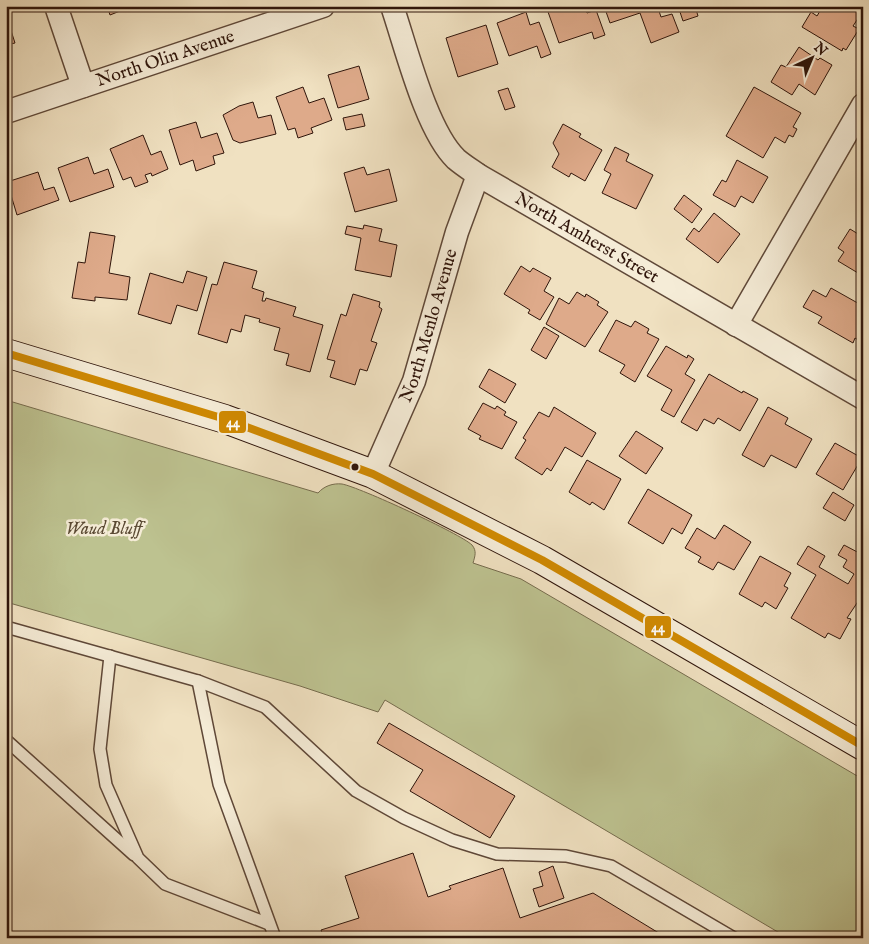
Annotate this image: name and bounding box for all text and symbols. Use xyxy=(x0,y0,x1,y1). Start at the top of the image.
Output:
street label: North Olin Avenue xyxy=(93,25,237,93)
north arrow xyxy=(786,32,836,82)
text: N xyxy=(809,38,831,60)
street label: North Amherst Street xyxy=(511,187,663,289)
street label: North Menlo Avenue xyxy=(395,246,463,406)
line badge: 44 xyxy=(218,410,247,434)
text: 44 xyxy=(226,414,241,432)
unlabelled marker xyxy=(350,462,360,472)
park label: Waud Bluff xyxy=(66,518,146,541)
line badge: 44 xyxy=(644,615,672,639)
text: 44 xyxy=(651,619,666,637)

